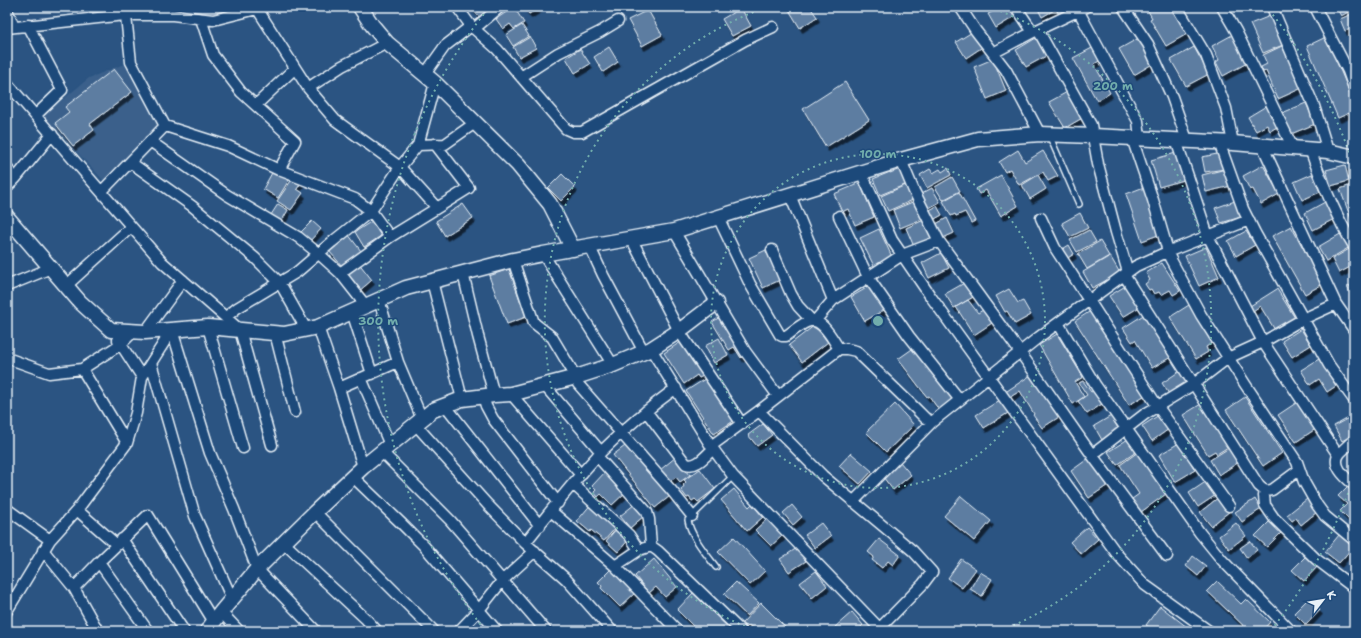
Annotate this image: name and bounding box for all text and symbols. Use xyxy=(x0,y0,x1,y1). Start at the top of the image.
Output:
text: 200 m xyxy=(1093,78,1133,94)
text: 100 m xyxy=(860,146,897,162)
text: 300 m xyxy=(358,313,398,329)
centre of rings xyxy=(871,314,885,328)
north arrow xyxy=(1303,580,1343,620)
text: K xyxy=(1323,588,1340,603)

